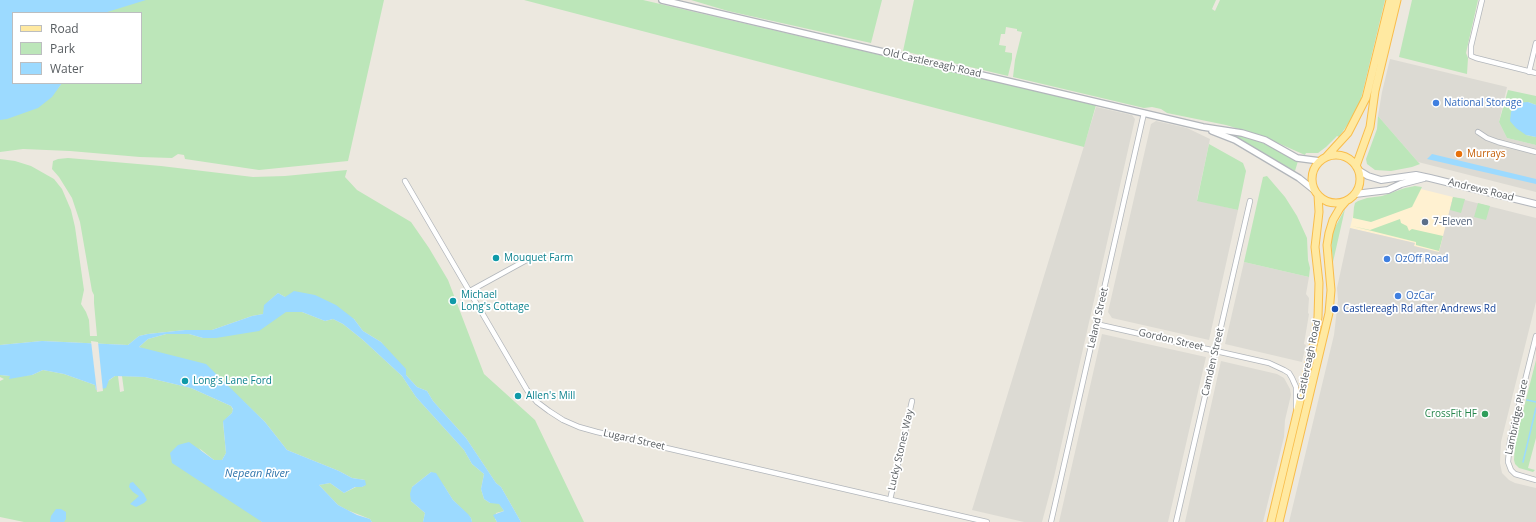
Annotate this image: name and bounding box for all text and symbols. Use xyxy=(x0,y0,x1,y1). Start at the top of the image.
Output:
legend xyxy=(12,12,142,84)
text: Road xyxy=(50,20,79,37)
text: Park xyxy=(50,40,75,57)
street label: Old Castlereagh Road xyxy=(882,46,982,80)
text: Water xyxy=(50,60,84,77)
place label: National Storage xyxy=(1444,97,1522,109)
marker: National Storage xyxy=(1431,98,1441,108)
place label: Murrays xyxy=(1467,148,1506,160)
marker: Murrays xyxy=(1454,149,1464,159)
street label: Andrews Road xyxy=(1447,176,1515,204)
place label: 7-Eleven xyxy=(1433,216,1472,228)
marker: 7-Eleven xyxy=(1420,217,1430,227)
place label: Mouquet Farm xyxy=(504,252,573,264)
marker: Mouquet Farm xyxy=(491,253,501,263)
place label: OzOff Road xyxy=(1395,253,1448,265)
marker: OzOff Road xyxy=(1382,254,1392,264)
street label: Leland Street xyxy=(1085,287,1111,349)
place label: Michael Long's Cottage xyxy=(461,289,529,312)
place label: OzCar xyxy=(1406,290,1434,302)
marker: OzCar xyxy=(1393,291,1403,301)
marker: Michael Long's Cottage xyxy=(448,296,458,306)
place label: Castlereagh Rd after Andrews Rd xyxy=(1343,303,1496,315)
marker: Castlereagh Rd after Andrews Rd xyxy=(1330,304,1340,314)
street label: Castlereagh Road xyxy=(1295,319,1323,401)
street label: Gordon Street xyxy=(1137,327,1205,353)
street label: Camden Street xyxy=(1199,327,1227,397)
place label: Long's Lane Ford xyxy=(193,375,272,387)
marker: Long's Lane Ford xyxy=(180,376,190,386)
street label: Lambridge Place xyxy=(1503,378,1531,456)
place label: Allen's Mill xyxy=(526,390,575,402)
marker: Allen's Mill xyxy=(513,391,523,401)
street label: Lucky Stones Way xyxy=(886,408,916,492)
place label: CrossFit HF xyxy=(1425,408,1477,420)
marker: CrossFit HF xyxy=(1480,409,1490,419)
street label: Lugard Street xyxy=(602,427,666,453)
water label: Nepean River xyxy=(225,467,289,481)

